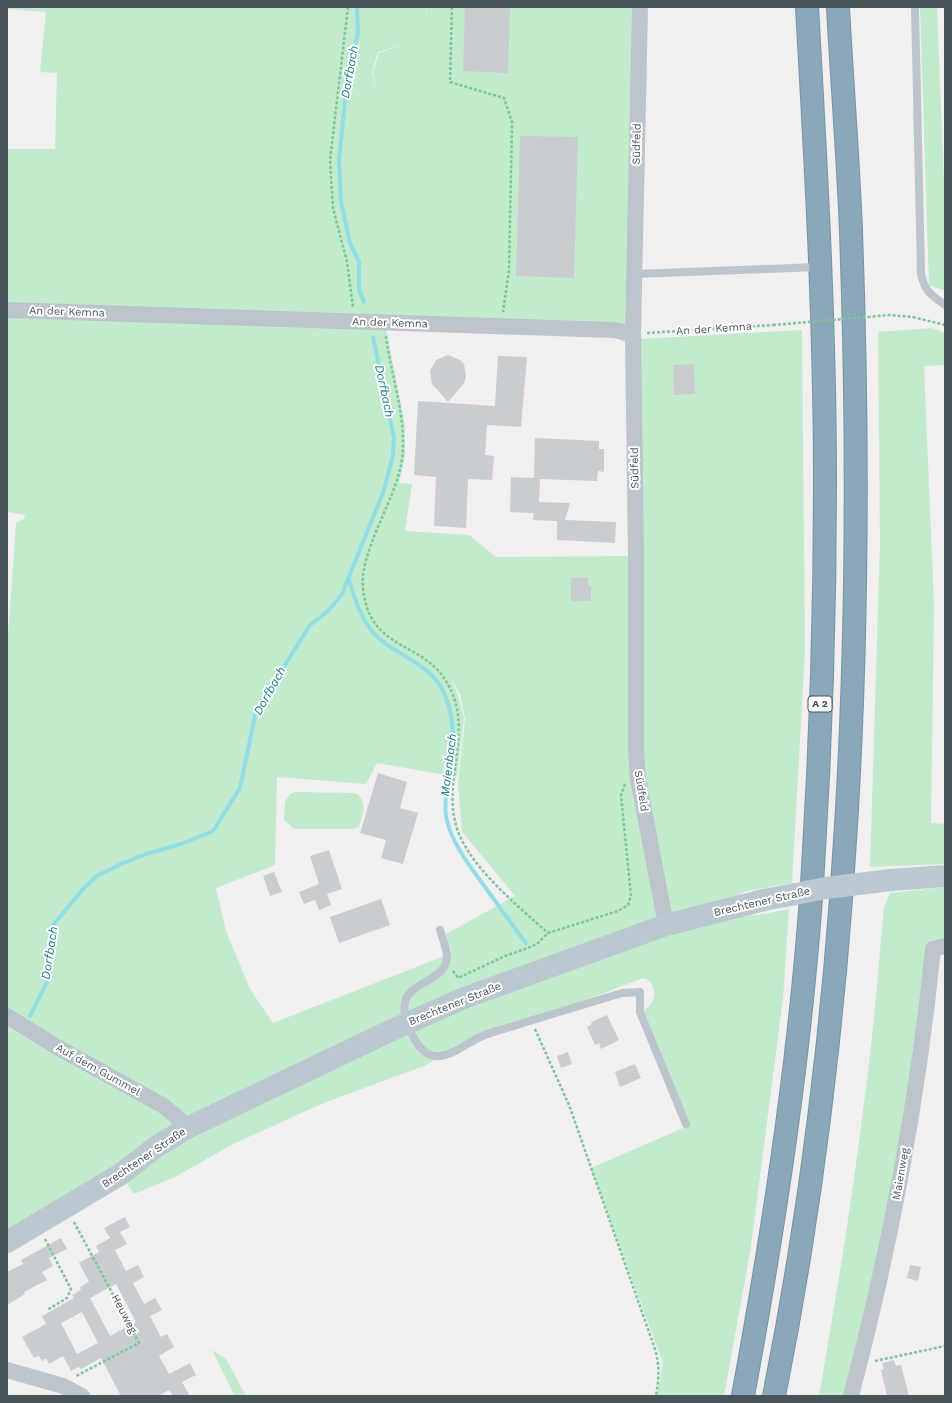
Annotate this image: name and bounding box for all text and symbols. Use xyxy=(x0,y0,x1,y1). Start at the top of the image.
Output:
water label: Dorfbach xyxy=(338,44,362,100)
street label: Südfeld xyxy=(630,123,644,165)
street label: An der Kemna xyxy=(29,304,105,320)
street label: An der Kemna xyxy=(352,315,428,331)
street label: An der Kemna xyxy=(676,320,752,338)
water label: Dorfbach xyxy=(371,363,397,419)
street label: Südfeld xyxy=(628,447,642,489)
water label: Dorfbach xyxy=(251,664,289,718)
road number: A 2 xyxy=(808,696,832,712)
water label: Maienbach xyxy=(438,733,460,797)
street label: Südfeld xyxy=(631,769,651,813)
street label: Brechtener Straße xyxy=(713,884,811,920)
water label: Dorfbach xyxy=(39,926,61,980)
street label: Brechtener Straße xyxy=(407,979,503,1029)
street label: Auf dem Gummel xyxy=(53,1041,143,1099)
street label: Brechtener Straße xyxy=(100,1125,188,1191)
street label: Maienweg xyxy=(890,1147,912,1201)
street label: Heuweg xyxy=(108,1292,140,1336)

